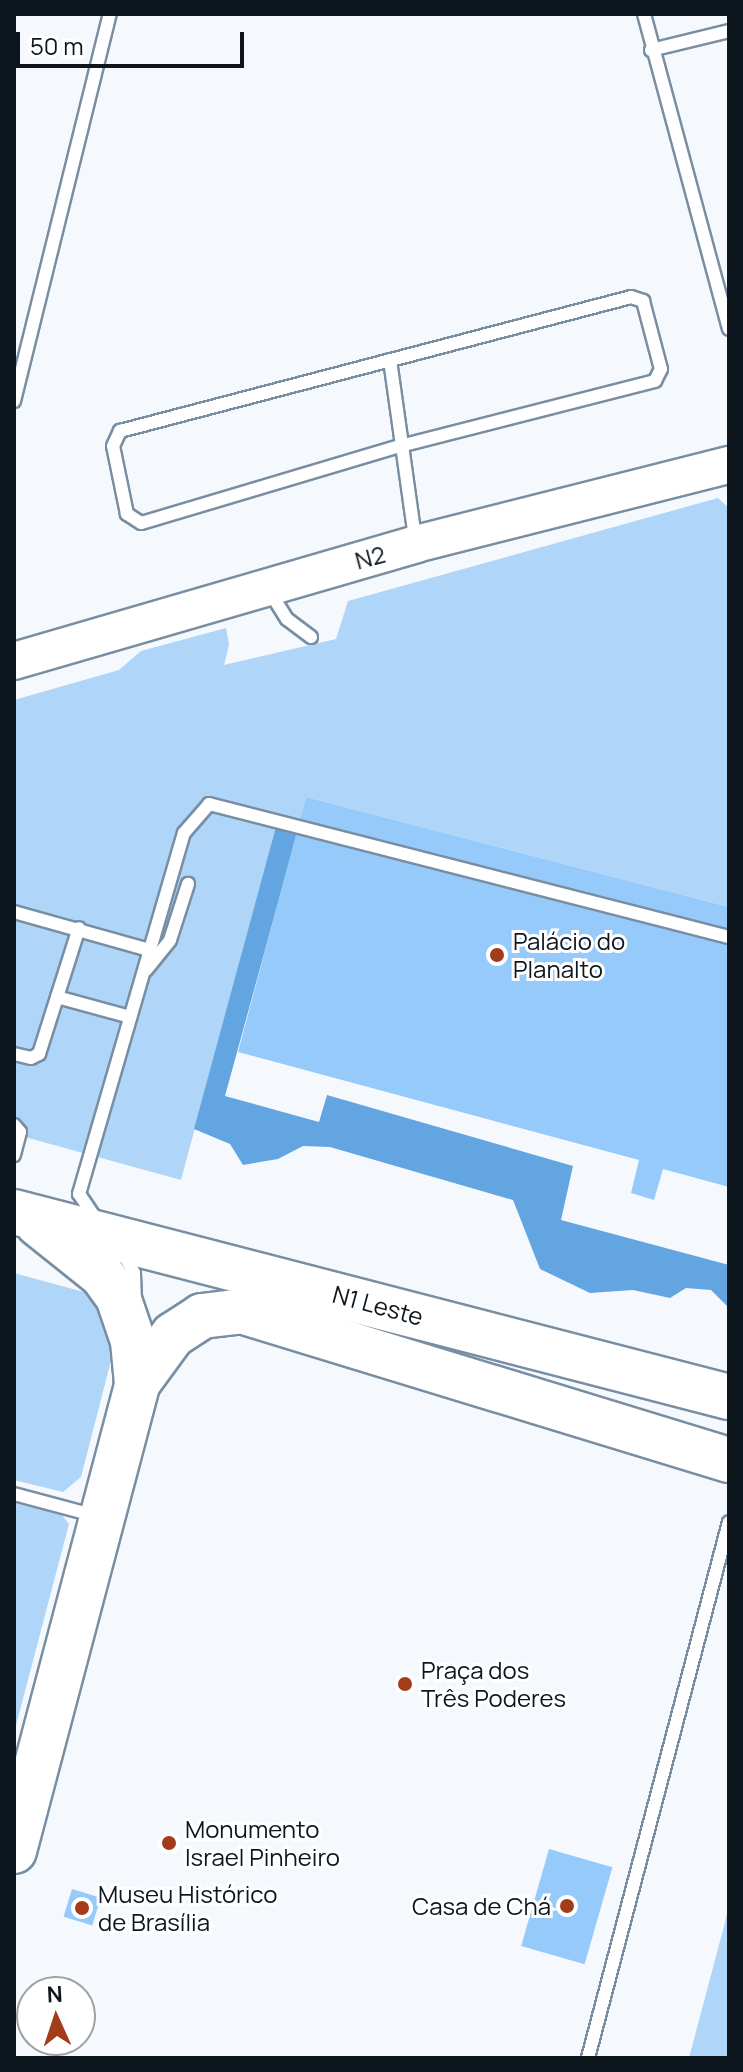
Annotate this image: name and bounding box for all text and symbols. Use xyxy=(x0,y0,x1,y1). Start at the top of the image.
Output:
scale bar xyxy=(20,16,248,66)
text: 50 m xyxy=(30,29,84,62)
street label: N2 xyxy=(352,539,388,575)
place label: Palácio do Planalto xyxy=(513,927,625,983)
marker: Palácio do Planalto xyxy=(488,946,506,964)
street label: N1 Leste xyxy=(330,1279,426,1331)
place label: Praça dos Três Poderes xyxy=(421,1656,566,1712)
marker: Praça dos Três Poderes xyxy=(396,1675,414,1693)
place label: Monumento Israel Pinheiro xyxy=(185,1815,340,1871)
marker: Monumento Israel Pinheiro xyxy=(160,1834,178,1852)
place label: Museu Histórico de Brasília xyxy=(98,1880,277,1936)
place label: Casa de Chá xyxy=(412,1892,551,1920)
marker: Casa de Chá xyxy=(558,1897,576,1915)
marker: Museu Histórico de Brasília xyxy=(73,1899,91,1917)
north arrow xyxy=(16,1976,96,2056)
text: N xyxy=(46,1979,64,2009)

